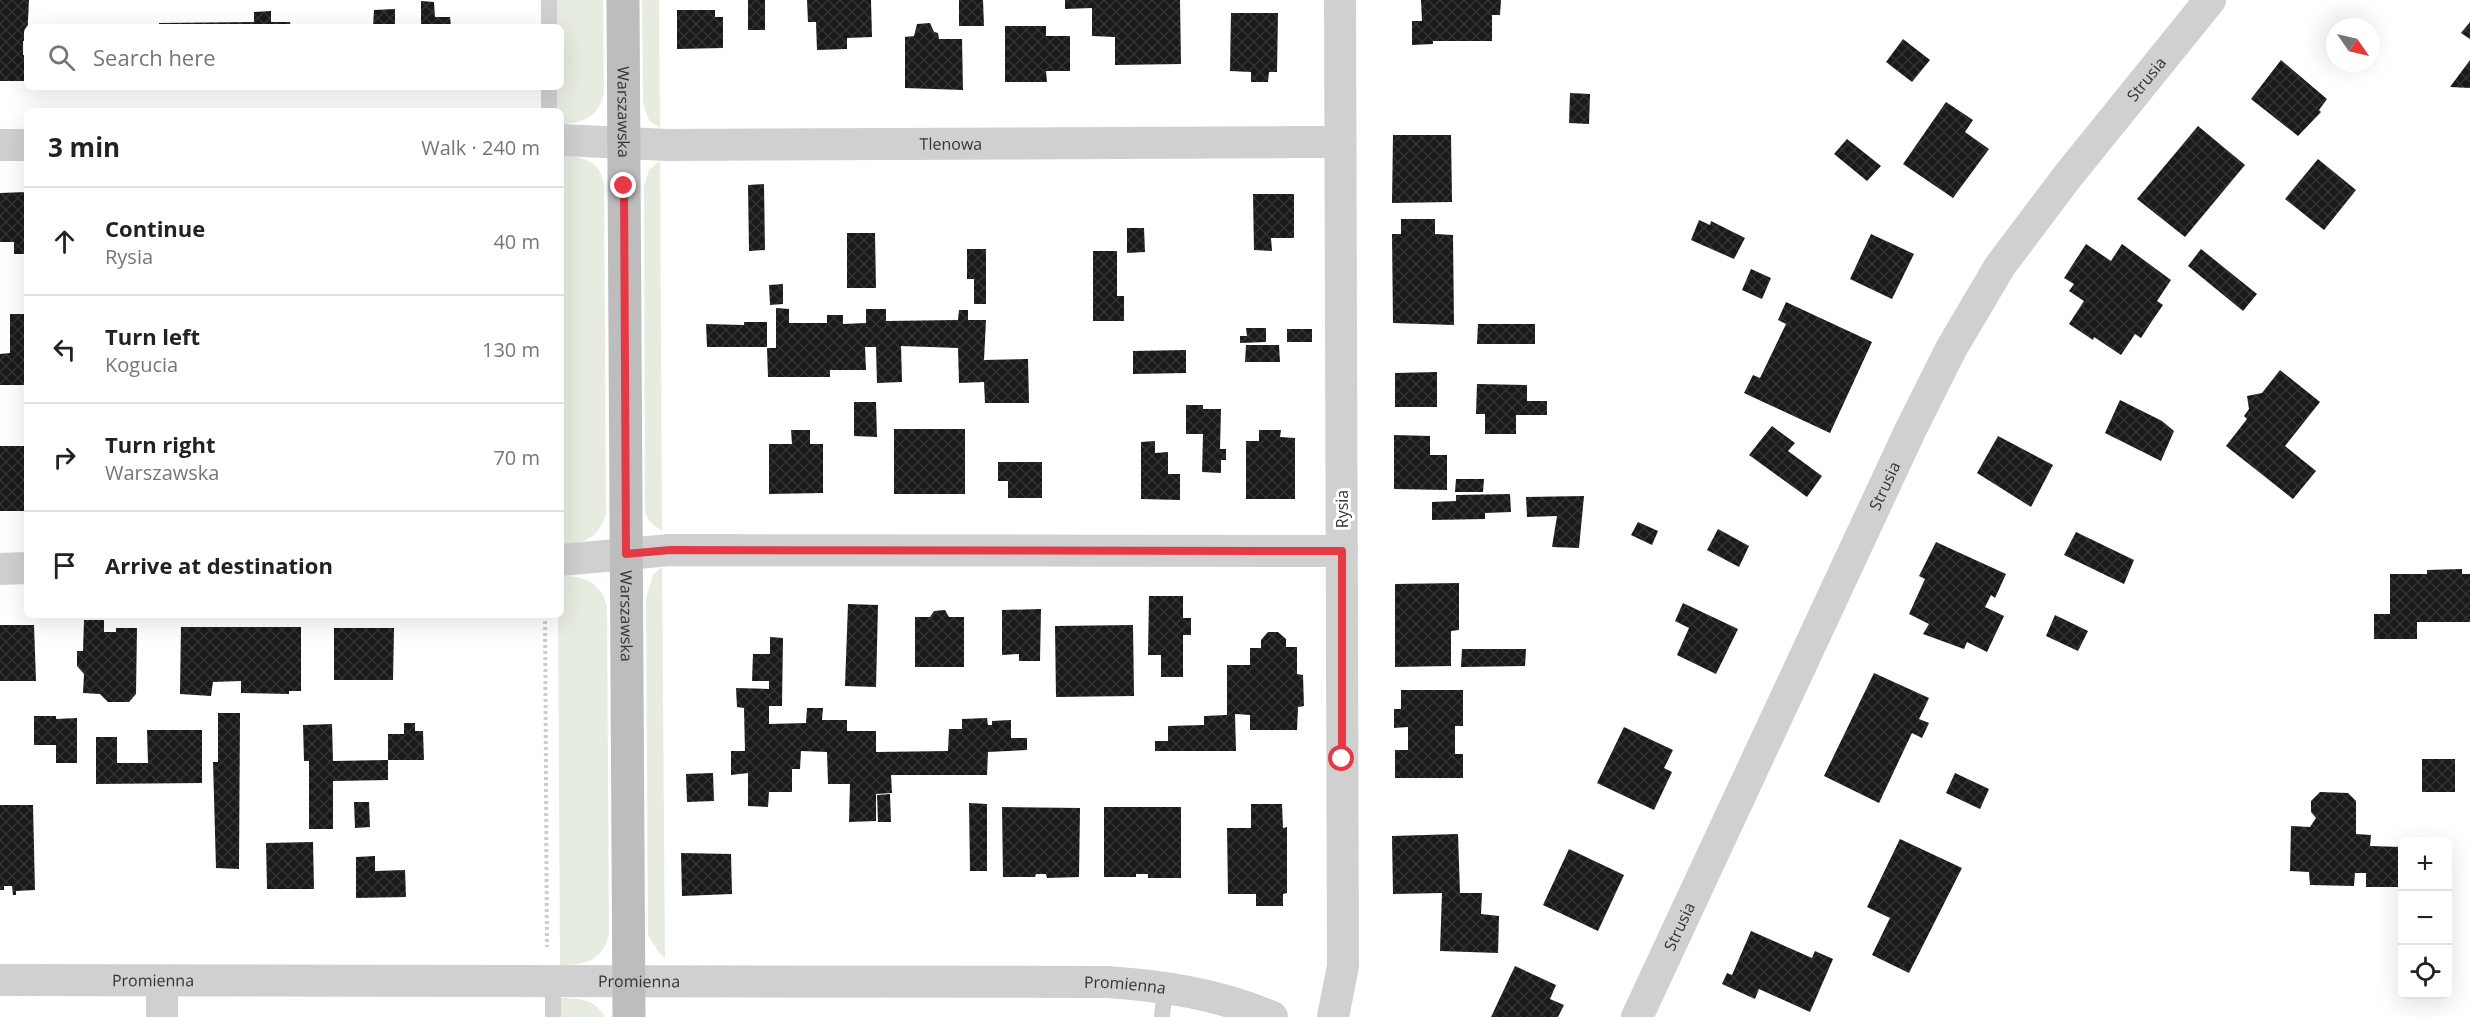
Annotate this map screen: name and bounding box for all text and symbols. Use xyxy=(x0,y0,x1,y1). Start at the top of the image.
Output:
north arrow xyxy=(2326,18,2380,72)
search box xyxy=(24,24,564,90)
icon: search xyxy=(45,41,78,74)
text: Search here xyxy=(93,42,216,72)
street label: Strusia xyxy=(2122,52,2171,106)
street label: Warszawska xyxy=(612,66,635,158)
text: 3 min xyxy=(48,129,120,165)
street label: Tlenowa xyxy=(920,133,982,155)
text: Walk · 240 m xyxy=(421,134,540,161)
route end xyxy=(610,172,636,198)
text: Continue xyxy=(105,213,205,243)
icon: ahead xyxy=(48,225,81,258)
text: 40 m xyxy=(493,228,540,255)
text: Rysia xyxy=(105,243,153,270)
text: Turn left xyxy=(105,321,200,351)
icon: left xyxy=(48,333,81,366)
text: 130 m xyxy=(482,336,540,363)
text: Kogucia xyxy=(105,351,178,378)
text: Turn right xyxy=(105,429,216,459)
icon: right xyxy=(48,441,81,474)
text: 70 m xyxy=(493,444,540,471)
street label: Strusia xyxy=(1864,458,1905,514)
text: Warszawska xyxy=(105,459,219,486)
street label: Rysia xyxy=(1331,490,1353,528)
icon: arrive xyxy=(48,549,81,582)
text: Arrive at destination xyxy=(105,550,333,580)
street label: Warszawska xyxy=(615,570,638,662)
route start xyxy=(1328,745,1354,771)
map controls xyxy=(2398,837,2452,999)
button: + xyxy=(2398,837,2452,891)
button: − xyxy=(2398,891,2452,945)
street label: Strusia xyxy=(1658,898,1700,954)
button: locate xyxy=(2398,945,2452,999)
street label: Promienna xyxy=(112,969,194,991)
street label: Promienna xyxy=(598,970,680,992)
street label: Promienna xyxy=(1084,971,1167,999)

